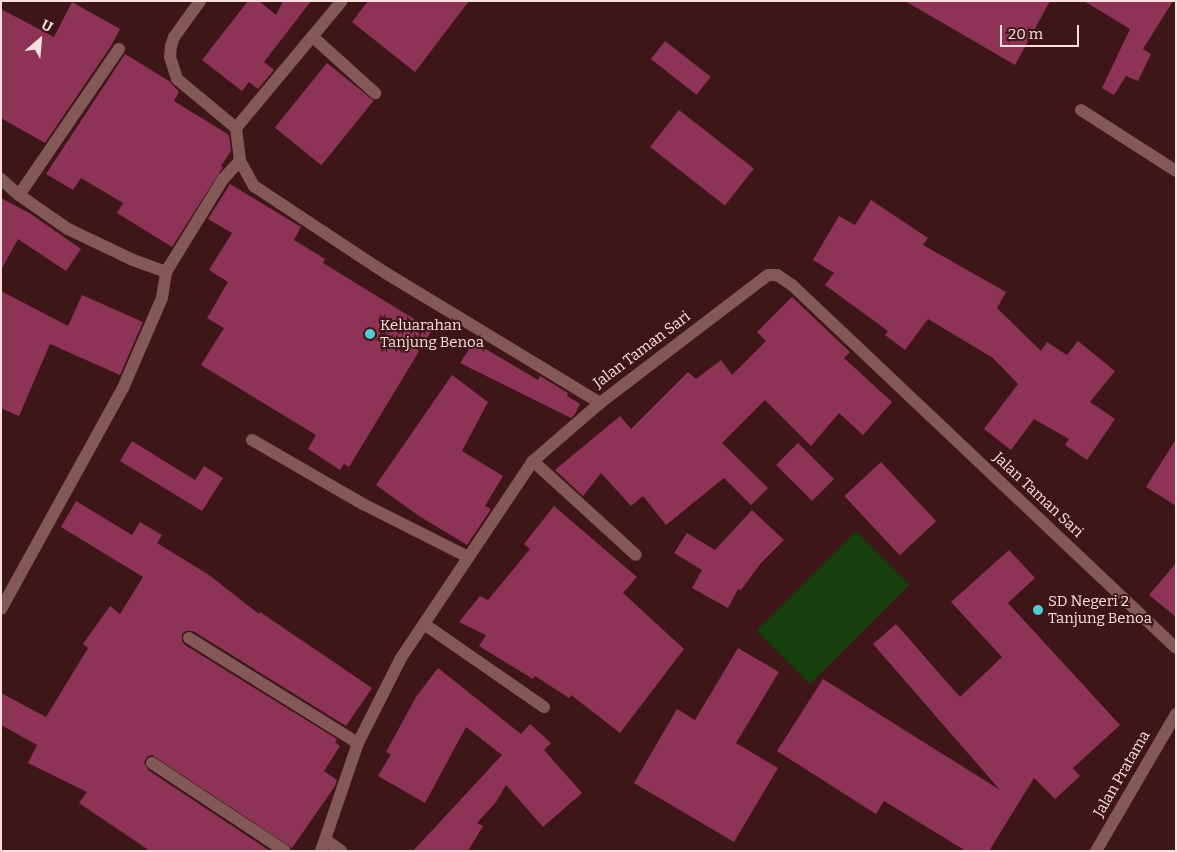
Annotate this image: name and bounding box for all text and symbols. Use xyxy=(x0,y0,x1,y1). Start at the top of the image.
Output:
north arrow xyxy=(15,15,65,65)
scale bar xyxy=(1002,15,1081,47)
text: U xyxy=(39,16,56,36)
text: 20 m xyxy=(1008,25,1043,43)
street label: Jalan Taman Sari xyxy=(590,308,694,392)
place label: Keluarahan Tanjung Benoa xyxy=(380,316,484,351)
marker: Keluarahan Tanjung Benoa xyxy=(364,328,376,340)
street label: Jalan Taman Sari xyxy=(989,449,1087,541)
place label: SD Negeri 2 Tanjung Benoa xyxy=(1048,592,1152,627)
marker: SD Negeri 2 Tanjung Benoa xyxy=(1032,604,1044,616)
street label: Jalan Pratama xyxy=(1090,728,1154,820)

